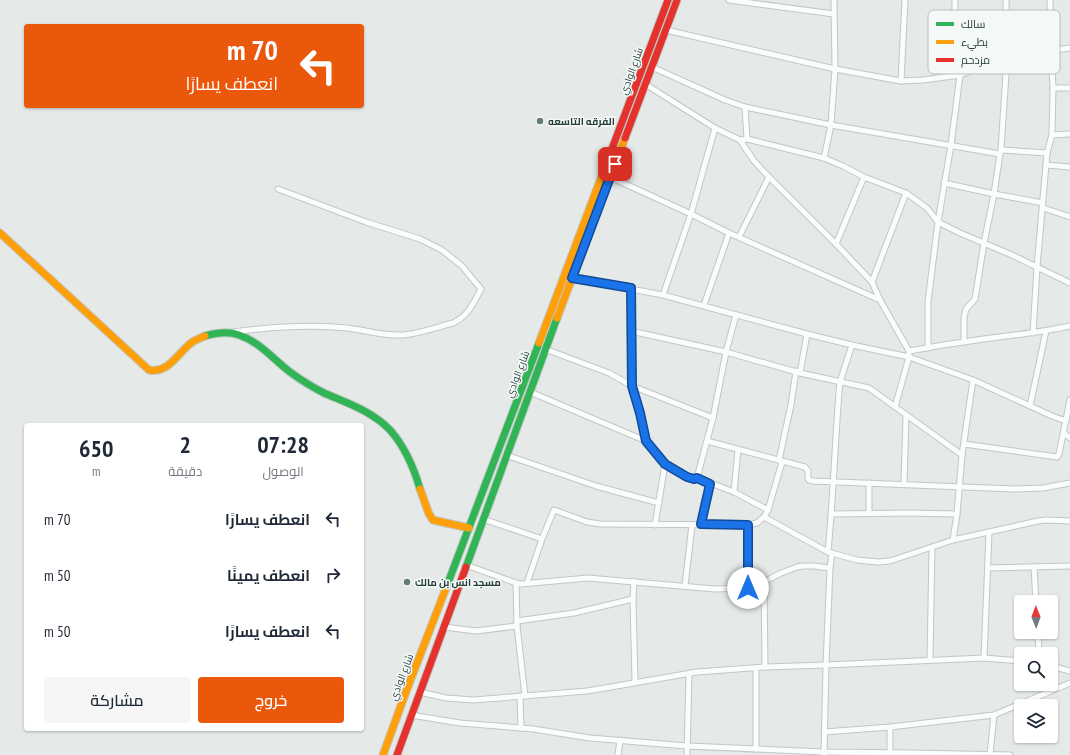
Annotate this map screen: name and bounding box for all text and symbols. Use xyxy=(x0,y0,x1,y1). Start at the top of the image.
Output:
legend xyxy=(928,10,1060,74)
text: سالك xyxy=(961,17,985,31)
text: 70 m xyxy=(227,31,278,68)
text: بطيء xyxy=(961,35,988,51)
icon: left xyxy=(292,40,344,92)
street label: شارع الوادي xyxy=(617,46,647,97)
text: مزدحم xyxy=(961,53,990,68)
text: انعطف يسارًا xyxy=(185,72,278,95)
place label: الفرقه التاسعه xyxy=(548,115,615,128)
marker: الفرقه التاسعه xyxy=(535,116,545,126)
pin xyxy=(598,147,632,181)
icon: arrive xyxy=(604,153,626,175)
street label: شارع الوادي xyxy=(503,349,533,400)
text: 2 xyxy=(180,429,191,460)
text: 07:28 xyxy=(257,429,309,460)
text: 650 xyxy=(79,433,113,464)
text: m xyxy=(92,463,100,480)
text: دقيقة xyxy=(168,463,202,480)
text: الوصول xyxy=(262,463,304,480)
icon: left xyxy=(322,508,344,530)
text: 70 m xyxy=(44,510,70,529)
text: انعطف يسارًا xyxy=(225,510,310,529)
icon: right xyxy=(322,564,344,586)
text: 50 m xyxy=(44,566,70,585)
text: انعطف يمينًا xyxy=(227,566,310,585)
position arrow xyxy=(727,567,769,609)
place label: مسجد انس بن مالك xyxy=(415,576,501,589)
marker: مسجد انس بن مالك xyxy=(402,577,412,587)
north arrow xyxy=(1014,595,1058,639)
map controls xyxy=(1014,595,1058,743)
icon: left xyxy=(322,620,344,642)
text: 50 m xyxy=(44,622,70,641)
text: انعطف يسارًا xyxy=(225,622,310,641)
button: search xyxy=(1014,647,1058,691)
street label: شارع الوادي xyxy=(387,652,417,703)
button: مشاركة xyxy=(44,677,190,723)
button: خروج xyxy=(198,677,344,723)
button: layers xyxy=(1014,699,1058,743)

